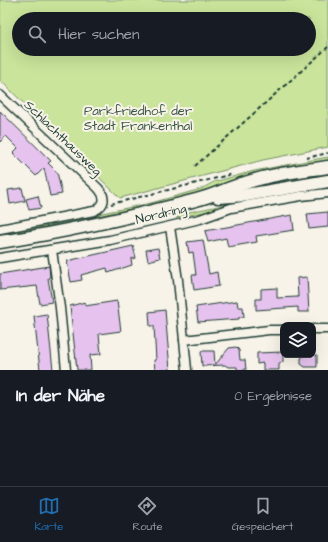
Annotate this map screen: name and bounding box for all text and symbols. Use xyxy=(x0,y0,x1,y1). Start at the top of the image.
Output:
search box xyxy=(12,12,316,56)
icon: search xyxy=(26,23,48,45)
text: Hier suchen xyxy=(58,24,139,45)
street label: Schlachthausweg xyxy=(19,96,106,181)
park label: Parkfriedhof der Stadt Frankenthal xyxy=(84,102,192,135)
street label: Nordring xyxy=(134,199,189,230)
map controls xyxy=(280,322,316,358)
button: layers xyxy=(280,322,316,358)
text: In der Nähe xyxy=(16,384,105,408)
text: 0 Ergebnisse xyxy=(234,387,312,405)
tab: Karte xyxy=(35,495,63,534)
tab: Route xyxy=(132,495,163,534)
tab: Gespeichert xyxy=(232,495,293,534)

